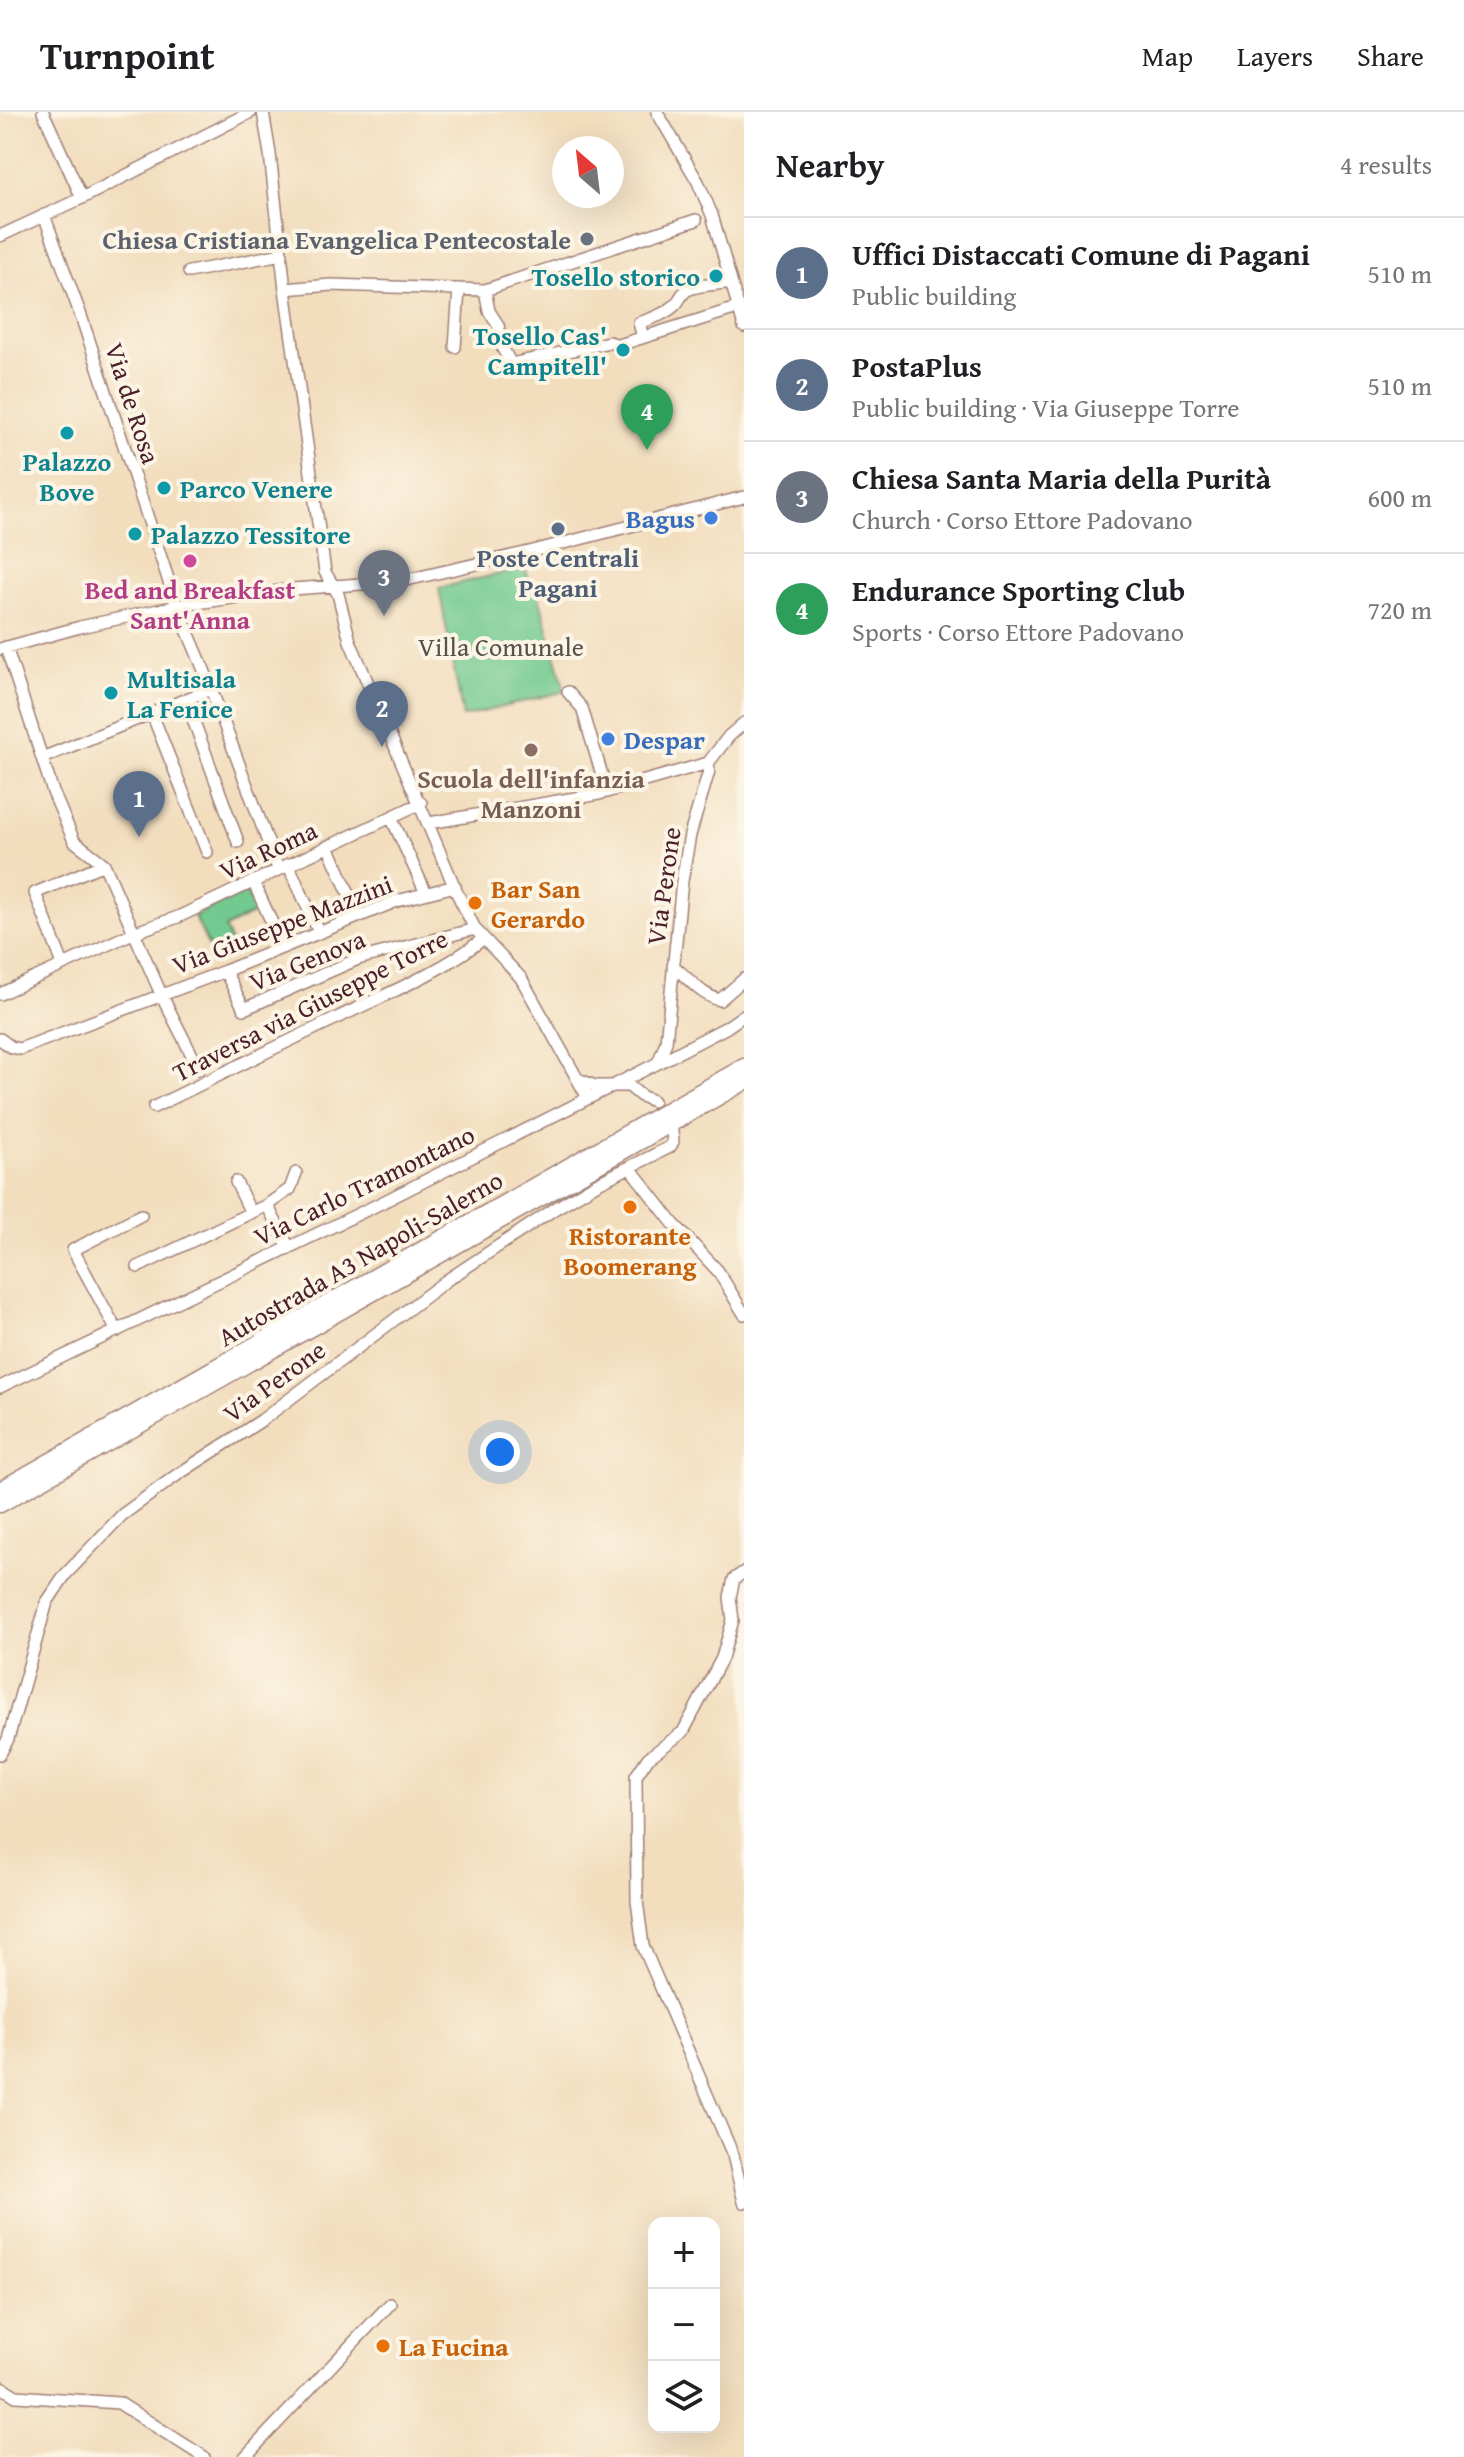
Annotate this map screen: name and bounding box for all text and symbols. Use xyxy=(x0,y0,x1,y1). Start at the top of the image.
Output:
text: Turnpoint xyxy=(40,27,215,83)
text: Map xyxy=(1142,35,1193,76)
text: Layers xyxy=(1237,35,1313,76)
text: Share xyxy=(1357,35,1424,76)
north arrow xyxy=(552,136,624,208)
text: Nearby xyxy=(776,140,885,189)
text: 4 results xyxy=(1340,145,1432,184)
place label: Chiesa Cristiana Evangelica Pentecostale xyxy=(102,220,571,259)
marker: Chiesa Cristiana Evangelica Pentecostale xyxy=(578,230,596,248)
text: Uffici Distaccati Comune di Pagani xyxy=(852,232,1310,276)
text: 1 xyxy=(795,254,809,293)
text: 510 m xyxy=(1367,254,1432,293)
place label: Tosello storico xyxy=(532,257,700,296)
marker: Tosello storico xyxy=(707,267,725,285)
text: Public building xyxy=(852,276,1016,315)
place label: Tosello Cas' Campitell' xyxy=(473,316,607,385)
street label: Via de Rosa xyxy=(95,338,171,469)
marker: Tosello Cas' Campitell' xyxy=(614,341,632,359)
text: PostaPlus xyxy=(852,344,982,388)
text: 2 xyxy=(795,366,809,405)
text: 510 m xyxy=(1367,366,1432,405)
pin: 4 xyxy=(621,384,673,450)
text: Public building · Via Giuseppe Torre xyxy=(852,388,1240,427)
marker: Palazzo Bove xyxy=(58,424,76,442)
place label: Palazzo Bove xyxy=(23,442,111,511)
text: Chiesa Santa Maria della Purità xyxy=(852,456,1271,500)
place label: Parco Venere xyxy=(180,469,333,508)
text: 3 xyxy=(795,478,809,517)
text: 600 m xyxy=(1367,478,1432,517)
marker: Parco Venere xyxy=(155,479,173,497)
place label: Bagus xyxy=(626,499,695,538)
text: Church · Corso Ettore Padovano xyxy=(852,500,1193,539)
marker: Bagus xyxy=(702,509,720,527)
place label: Palazzo Tessitore xyxy=(151,515,351,554)
marker: Poste Centrali Pagani xyxy=(549,520,567,538)
marker: Palazzo Tessitore xyxy=(126,525,144,543)
place label: Poste Centrali Pagani xyxy=(477,538,639,607)
pin: 3 xyxy=(358,550,410,616)
marker: Bed and Breakfast Sant'Anna xyxy=(181,552,199,570)
text: Endurance Sporting Club xyxy=(852,568,1185,612)
place label: Bed and Breakfast Sant'Anna xyxy=(85,570,296,639)
text: 4 xyxy=(795,590,809,629)
text: 720 m xyxy=(1367,590,1432,629)
text: Sports · Corso Ettore Padovano xyxy=(852,612,1184,651)
park label: Villa Comunale xyxy=(418,627,584,666)
place label: Multisala La Fenice xyxy=(127,659,237,728)
pin: 2 xyxy=(356,681,408,747)
marker: Multisala La Fenice xyxy=(102,684,120,702)
place label: Despar xyxy=(624,720,705,759)
marker: Despar xyxy=(599,730,617,748)
marker: Scuola dell'infanzia Manzoni xyxy=(522,741,540,759)
place label: Scuola dell'infanzia Manzoni xyxy=(417,759,645,828)
pin: 1 xyxy=(113,771,165,837)
street label: Via Roma xyxy=(213,810,324,890)
street label: Via Perone xyxy=(635,824,691,948)
street label: Via Giuseppe Mazzini xyxy=(166,864,398,984)
place label: Bar San Gerardo xyxy=(491,869,585,938)
marker: Bar San Gerardo xyxy=(466,894,484,912)
street label: Traversa via Giuseppe Torre xyxy=(166,919,454,1091)
street label: Via Genova xyxy=(243,919,371,1001)
street label: Via Carlo Tramontano xyxy=(247,1115,481,1255)
street label: Autostrada A3 Napoli-Salerno xyxy=(210,1160,510,1356)
marker: Ristorante Boomerang xyxy=(621,1198,639,1216)
place label: Ristorante Boomerang xyxy=(564,1216,697,1285)
street label: Via Perone xyxy=(214,1330,334,1432)
your location xyxy=(480,1432,520,1472)
map controls xyxy=(648,2217,720,2433)
button: + xyxy=(648,2217,720,2289)
button: − xyxy=(648,2289,720,2361)
place label: La Fucina xyxy=(399,2327,509,2366)
marker: La Fucina xyxy=(374,2337,392,2355)
button: layers xyxy=(648,2361,720,2433)

